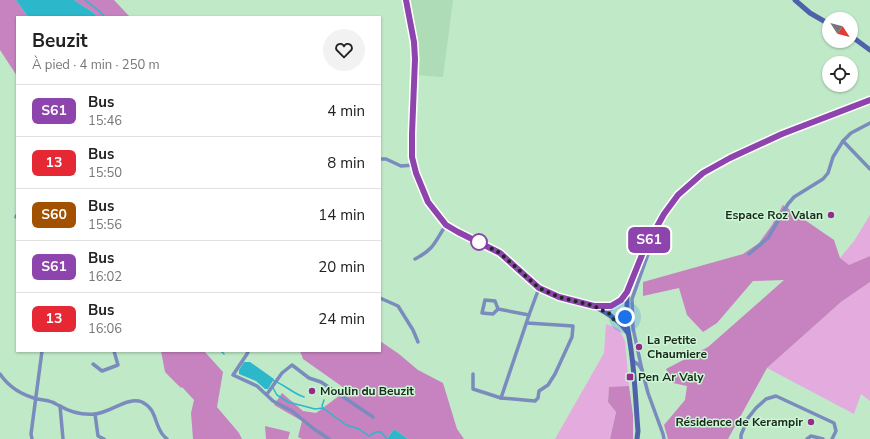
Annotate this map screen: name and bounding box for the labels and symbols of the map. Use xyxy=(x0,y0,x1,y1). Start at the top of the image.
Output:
north arrow xyxy=(822,12,858,48)
place label: Espace Roz Valan xyxy=(725,207,823,223)
marker: Espace Roz Valan xyxy=(826,210,836,220)
line badge: S61 xyxy=(626,227,672,253)
unlabelled marker xyxy=(470,233,488,251)
your location xyxy=(615,307,635,327)
place label: La Petite Chaumiere xyxy=(647,332,707,362)
marker: La Petite Chaumiere xyxy=(634,342,644,352)
place label: Pen Ar Valy xyxy=(638,369,704,385)
marker: Pen Ar Valy xyxy=(625,372,635,382)
place label: Moulin du Beuzit xyxy=(320,383,414,399)
marker: Moulin du Beuzit xyxy=(307,386,317,396)
place label: Résidence de Kerampir xyxy=(676,414,803,430)
marker: Résidence de Kerampir xyxy=(806,417,816,427)

